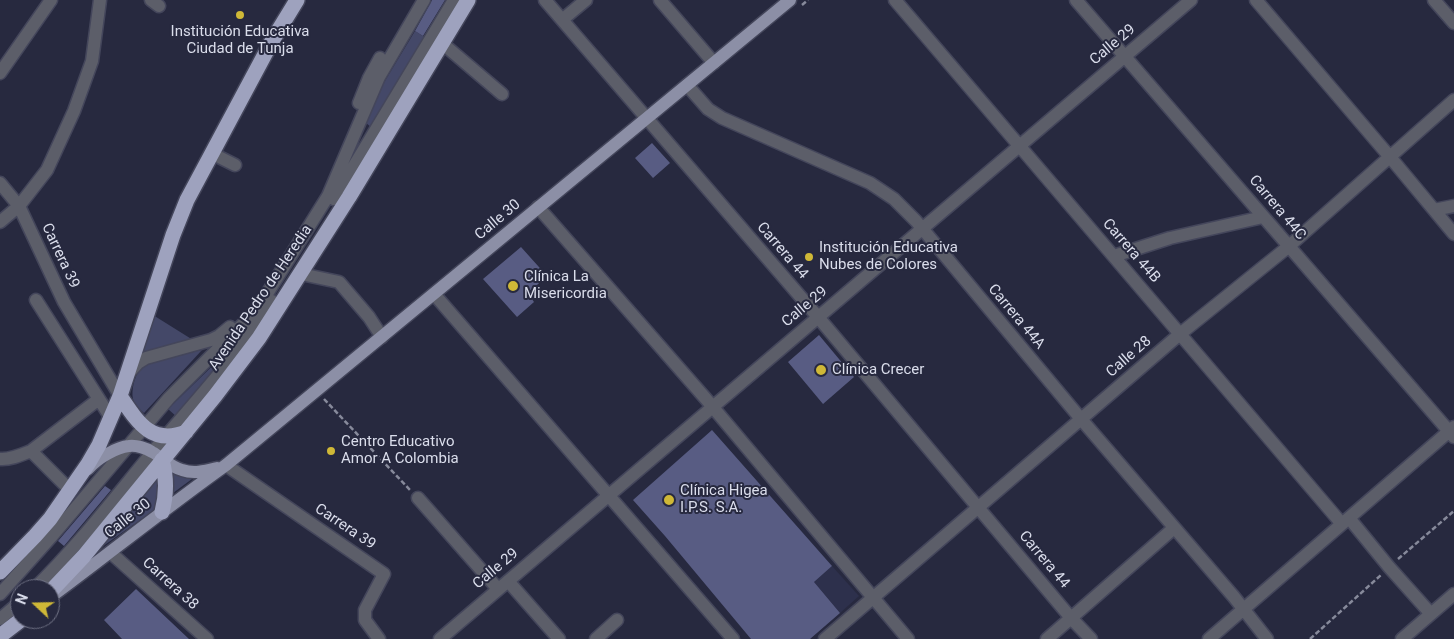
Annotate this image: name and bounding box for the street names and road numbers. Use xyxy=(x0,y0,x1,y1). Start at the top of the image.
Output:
street label: Calle 29 xyxy=(1087,21,1139,69)
street label: Carrera 44C xyxy=(1245,172,1309,244)
street label: Calle 30 xyxy=(472,196,524,244)
street label: Carrera 44B xyxy=(1098,215,1164,287)
street label: Carrera 44 xyxy=(752,219,812,283)
street label: Carrera 39 xyxy=(37,221,83,291)
street label: Avenida Pedro de Heredia xyxy=(206,222,316,374)
street label: Carrera 44A xyxy=(984,281,1048,353)
street label: Calle 29 xyxy=(779,283,831,331)
street label: Calle 28 xyxy=(1103,333,1155,381)
street label: Calle 30 xyxy=(101,495,155,543)
street label: Carrera 39 xyxy=(311,500,379,554)
street label: Carrera 44 xyxy=(1015,528,1073,592)
street label: Calle 29 xyxy=(470,545,522,593)
street label: Carrera 38 xyxy=(138,554,202,614)

